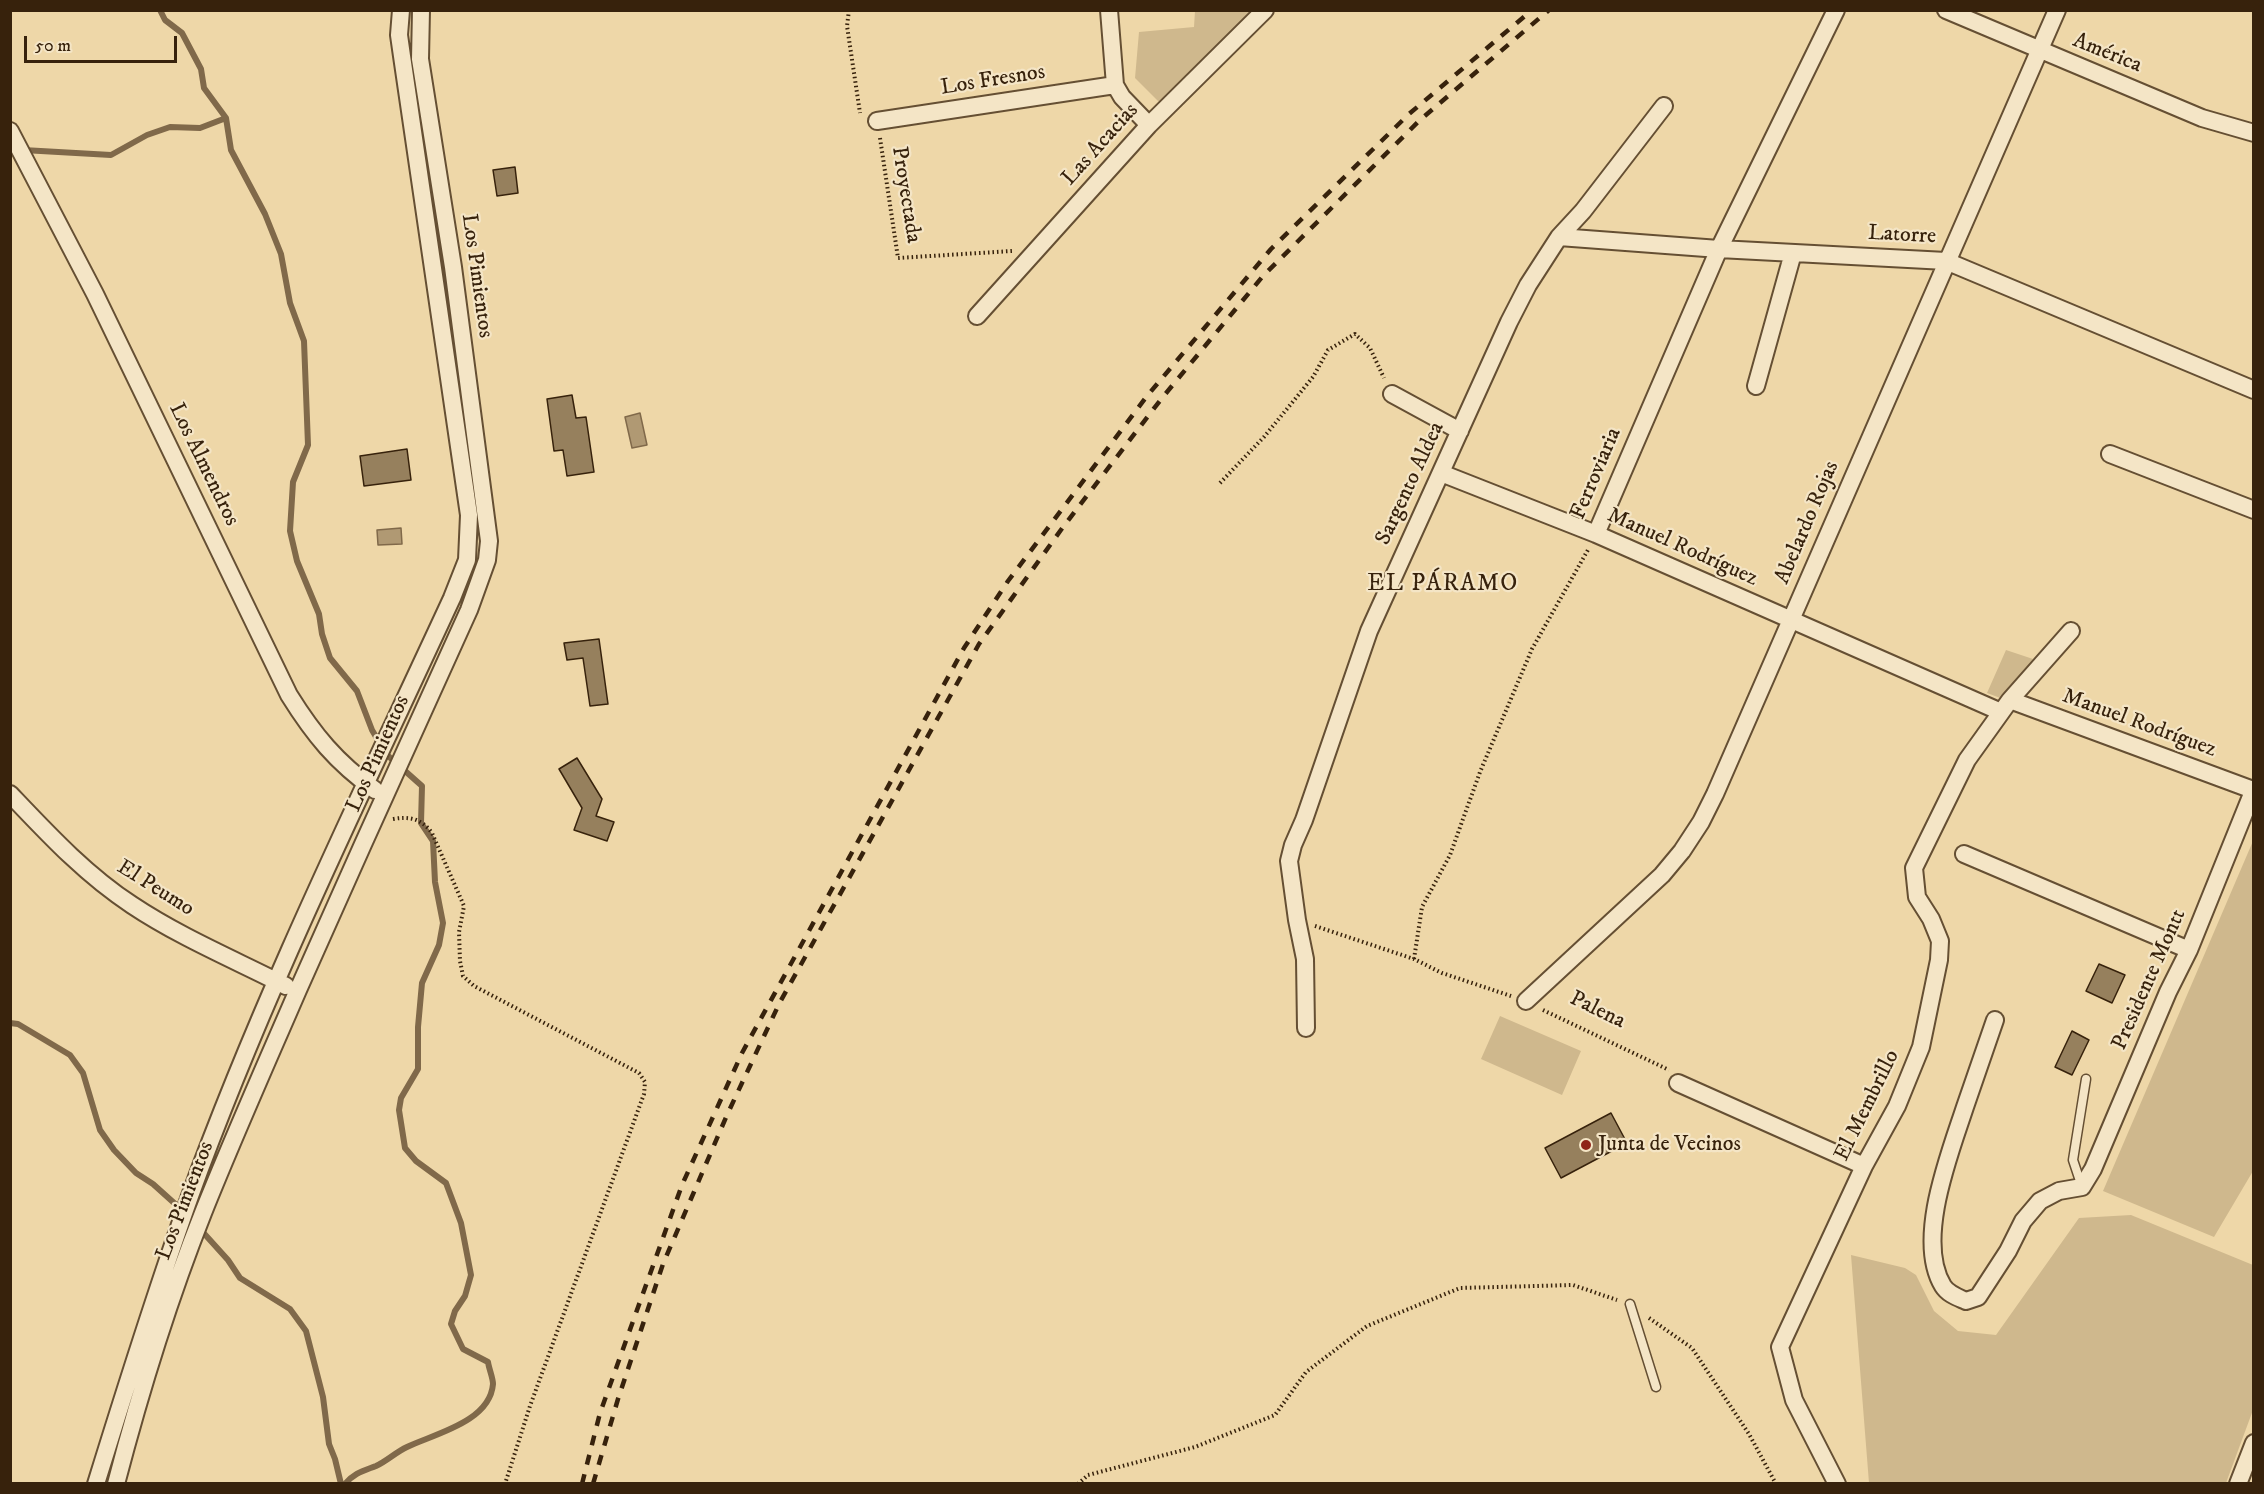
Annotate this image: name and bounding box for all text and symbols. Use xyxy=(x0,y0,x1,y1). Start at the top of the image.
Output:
scale bar xyxy=(27,24,180,62)
street label: América xyxy=(2069,28,2145,80)
text: 50 m xyxy=(35,35,71,57)
street label: Los Fresnos xyxy=(939,60,1047,102)
street label: Las Acacias xyxy=(1057,98,1145,192)
street label: Proyectada xyxy=(884,145,926,245)
street label: Los Pimientos xyxy=(454,212,498,340)
street label: Latorre xyxy=(1867,221,1937,251)
street label: Los Almendros xyxy=(162,399,244,531)
street label: Sargento Aldea xyxy=(1371,418,1451,550)
street label: Ferroviaria xyxy=(1566,424,1628,524)
street label: Abelardo Rojas xyxy=(1770,458,1846,588)
street label: Manuel Rodríguez xyxy=(1603,503,1761,593)
district label: EL PÁRAMO xyxy=(1367,571,1519,599)
street label: Manuel Rodríguez xyxy=(2058,684,2220,764)
street label: Los Pimientos xyxy=(342,692,416,816)
street label: El Peumo xyxy=(111,855,199,923)
street label: Presidente Montt xyxy=(2107,905,2193,1055)
street label: Palena xyxy=(1565,986,1629,1036)
street label: El Membrillo xyxy=(1830,1046,1906,1166)
place label: Junta de Vecinos xyxy=(1598,1132,1741,1158)
street label: Los Pimientos xyxy=(151,1138,221,1264)
marker: Junta de Vecinos xyxy=(1579,1138,1593,1152)

